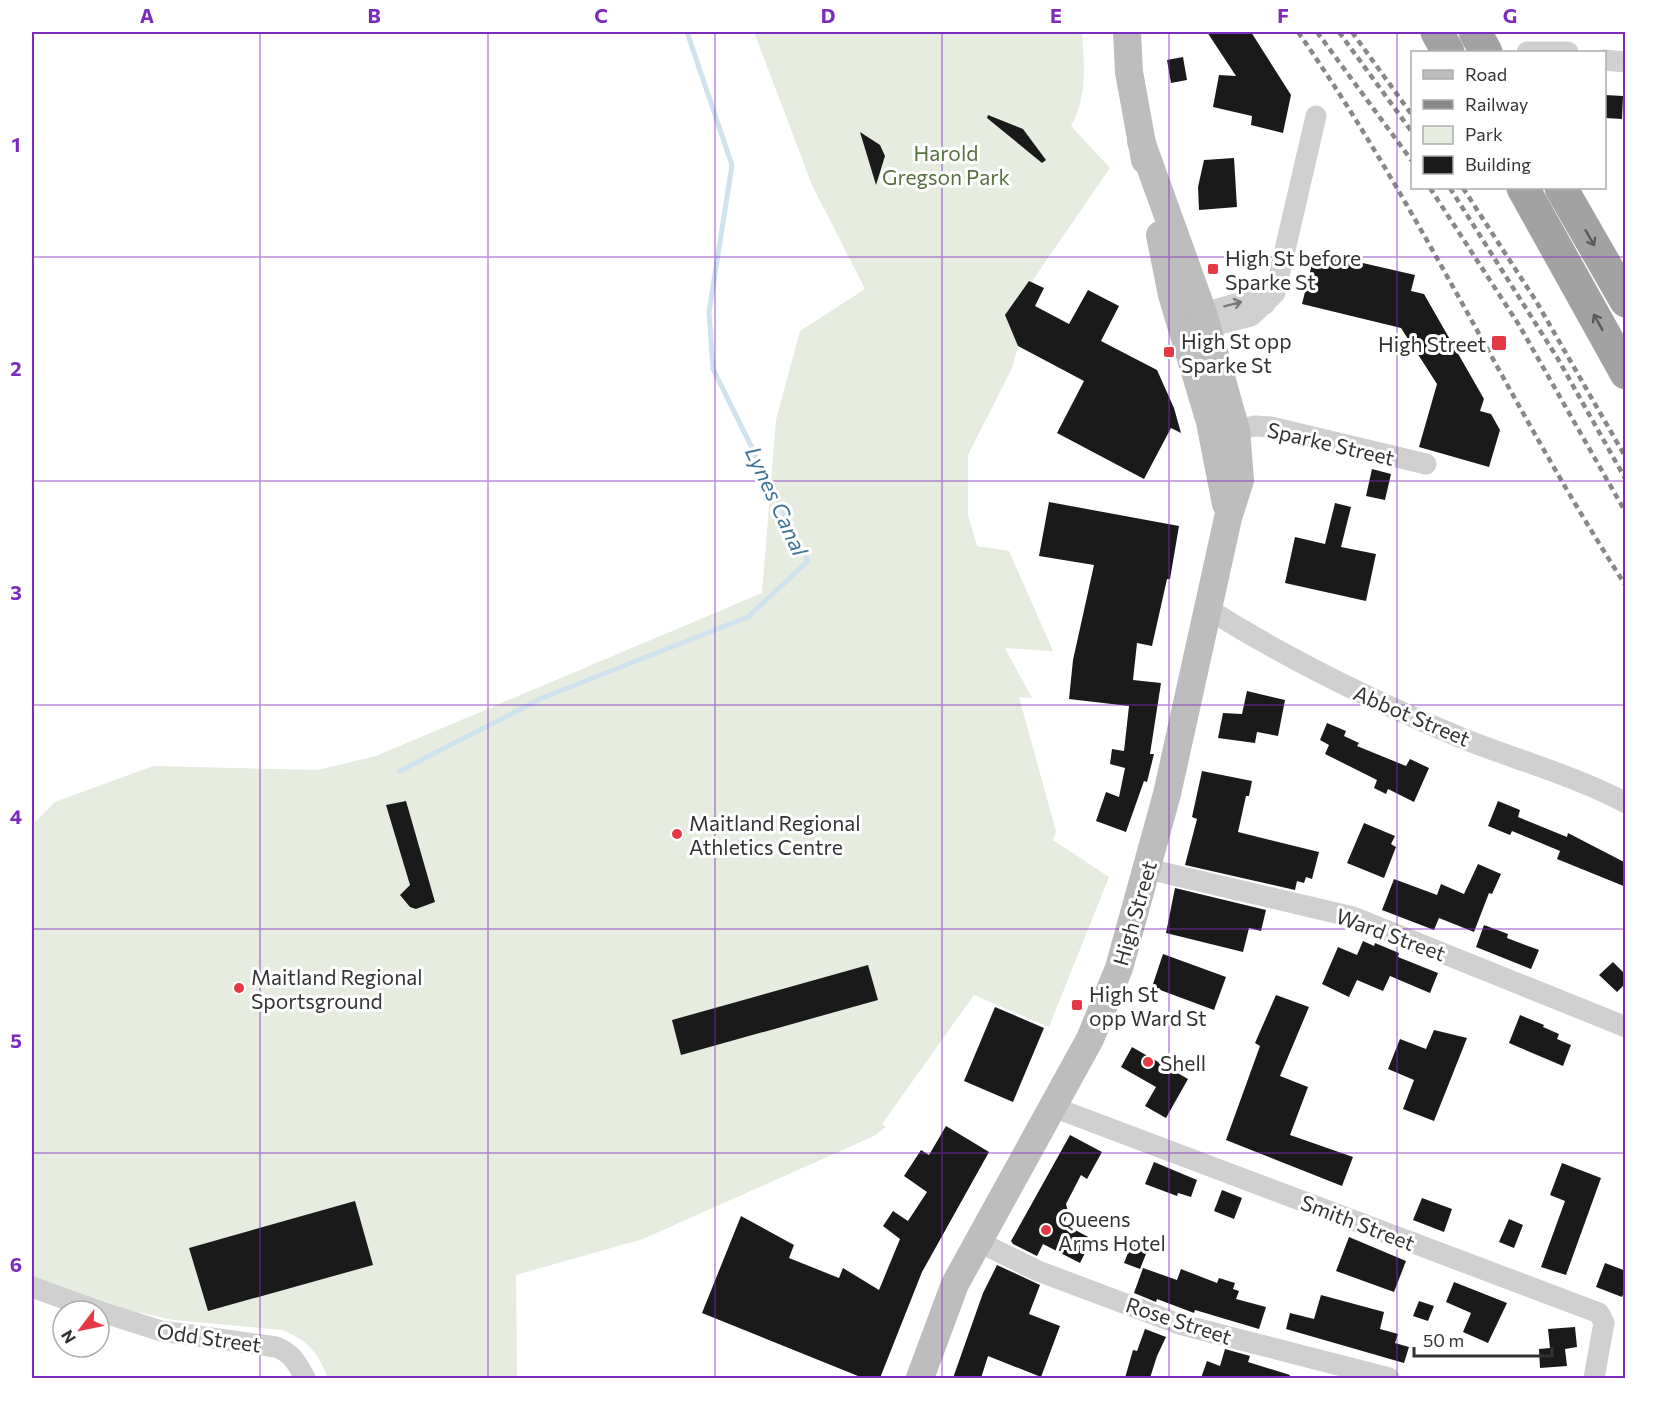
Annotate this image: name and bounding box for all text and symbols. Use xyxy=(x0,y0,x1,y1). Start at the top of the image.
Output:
text: A xyxy=(140,3,154,27)
text: B xyxy=(367,3,381,27)
text: C xyxy=(594,3,608,27)
text: D xyxy=(821,3,835,27)
text: E xyxy=(1050,3,1062,27)
text: F xyxy=(1277,3,1289,27)
text: G xyxy=(1503,3,1517,27)
legend xyxy=(1411,51,1606,189)
text: Road xyxy=(1465,63,1507,85)
text: Railway xyxy=(1465,93,1528,115)
text: Park xyxy=(1465,123,1503,145)
text: 1 xyxy=(11,132,21,156)
park label: Harold Gregson Park xyxy=(882,140,1010,189)
text: Building xyxy=(1465,153,1531,175)
one-way arrow xyxy=(1584,229,1596,246)
place label: High St before Sparke St xyxy=(1225,245,1361,294)
marker: High St before Sparke St xyxy=(1206,262,1220,276)
one-way arrow xyxy=(1224,298,1243,310)
one-way arrow xyxy=(1592,314,1604,331)
place label: High St opp Sparke St xyxy=(1181,328,1292,377)
place label: High Street xyxy=(1378,331,1486,356)
marker: High Street xyxy=(1490,334,1508,352)
marker: High St opp Sparke St xyxy=(1162,345,1176,359)
text: 2 xyxy=(10,356,22,380)
street label: Sparke Street xyxy=(1265,416,1397,470)
water label: Lynes Canal xyxy=(740,442,814,560)
text: 3 xyxy=(10,580,22,604)
street label: Abbot Street xyxy=(1350,679,1474,751)
text: 4 xyxy=(10,804,22,828)
place label: Maitland Regional Athletics Centre xyxy=(689,810,861,859)
marker: Maitland Regional Athletics Centre xyxy=(670,827,684,841)
street label: High Street xyxy=(1107,858,1161,968)
street label: Ward Street xyxy=(1333,903,1449,965)
place label: Maitland Regional Sportsground xyxy=(251,964,423,1013)
marker: Maitland Regional Sportsground xyxy=(232,981,246,995)
place label: High St opp Ward St xyxy=(1089,981,1207,1030)
marker: High St opp Ward St xyxy=(1070,998,1084,1012)
text: 5 xyxy=(10,1028,22,1052)
place label: Shell xyxy=(1160,1050,1206,1075)
marker: Shell xyxy=(1141,1055,1155,1069)
street label: Smith Street xyxy=(1297,1189,1419,1255)
place label: Queens Arms Hotel xyxy=(1058,1206,1166,1255)
marker: Queens Arms Hotel xyxy=(1039,1223,1053,1237)
text: 6 xyxy=(10,1252,22,1276)
street label: Rose Street xyxy=(1123,1291,1235,1349)
north arrow xyxy=(51,1299,111,1359)
street label: Odd Street xyxy=(155,1317,263,1357)
scale bar xyxy=(1414,1320,1552,1358)
text: N xyxy=(57,1327,79,1347)
text: 50 m xyxy=(1423,1329,1464,1351)

